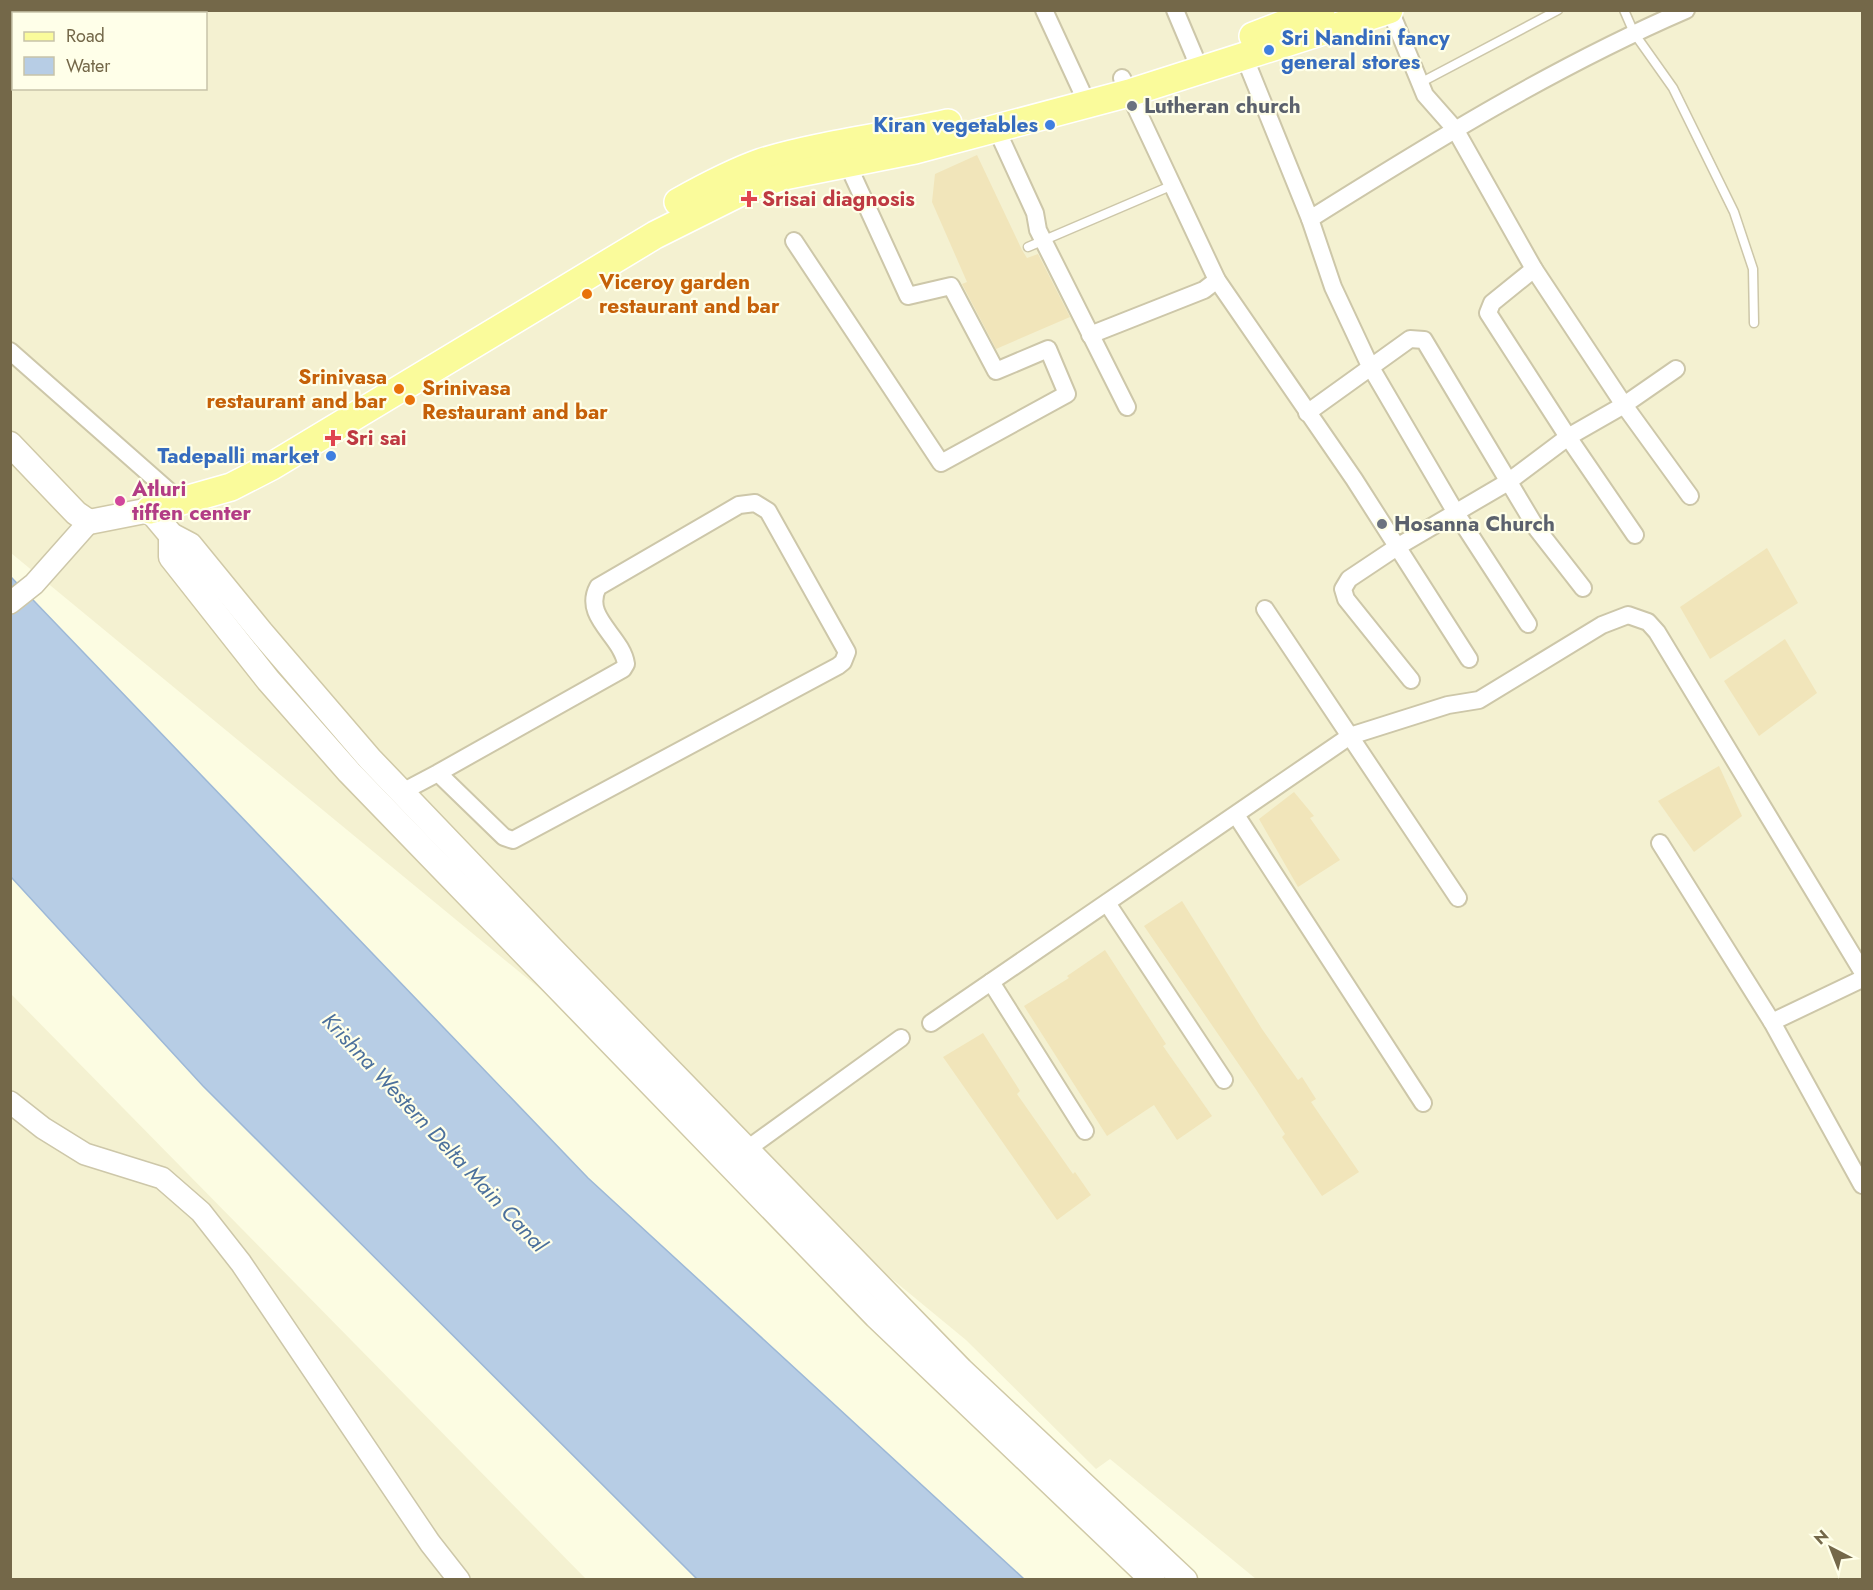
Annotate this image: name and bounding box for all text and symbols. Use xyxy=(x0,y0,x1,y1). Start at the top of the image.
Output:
legend xyxy=(12,12,207,90)
text: Road xyxy=(66,23,105,49)
place label: Sri Nandini fancy general stores xyxy=(1281,23,1451,77)
marker: Sri Nandini fancy general stores xyxy=(1262,43,1276,57)
text: Water xyxy=(66,53,111,79)
place label: Lutheran church xyxy=(1144,91,1301,121)
marker: Lutheran church xyxy=(1125,99,1139,113)
place label: Kiran vegetables xyxy=(873,110,1038,140)
marker: Kiran vegetables xyxy=(1043,118,1057,132)
place label: Srisai diagnosis xyxy=(762,184,915,214)
marker: Srisai diagnosis xyxy=(740,190,758,208)
place label: Viceroy garden restaurant and bar xyxy=(598,267,780,321)
marker: Viceroy garden restaurant and bar xyxy=(580,287,594,301)
place label: Srinivasa restaurant and bar xyxy=(206,362,387,416)
place label: Srinivasa Restaurant and bar xyxy=(422,373,608,427)
marker: Srinivasa restaurant and bar xyxy=(392,382,406,396)
marker: Srinivasa Restaurant and bar xyxy=(403,393,417,407)
place label: Sri sai xyxy=(346,423,407,453)
marker: Sri sai xyxy=(324,429,342,447)
place label: Tadepalli market xyxy=(158,441,319,471)
marker: Tadepalli market xyxy=(324,449,338,463)
place label: Atluri tiffen center xyxy=(131,474,252,528)
marker: Atluri tiffen center xyxy=(113,494,127,508)
place label: Hosanna Church xyxy=(1394,509,1555,539)
marker: Hosanna Church xyxy=(1375,517,1389,531)
water label: Krishna Western Delta Main Canal xyxy=(315,1005,556,1260)
north arrow xyxy=(1801,1518,1861,1578)
text: N xyxy=(1809,1524,1834,1550)

